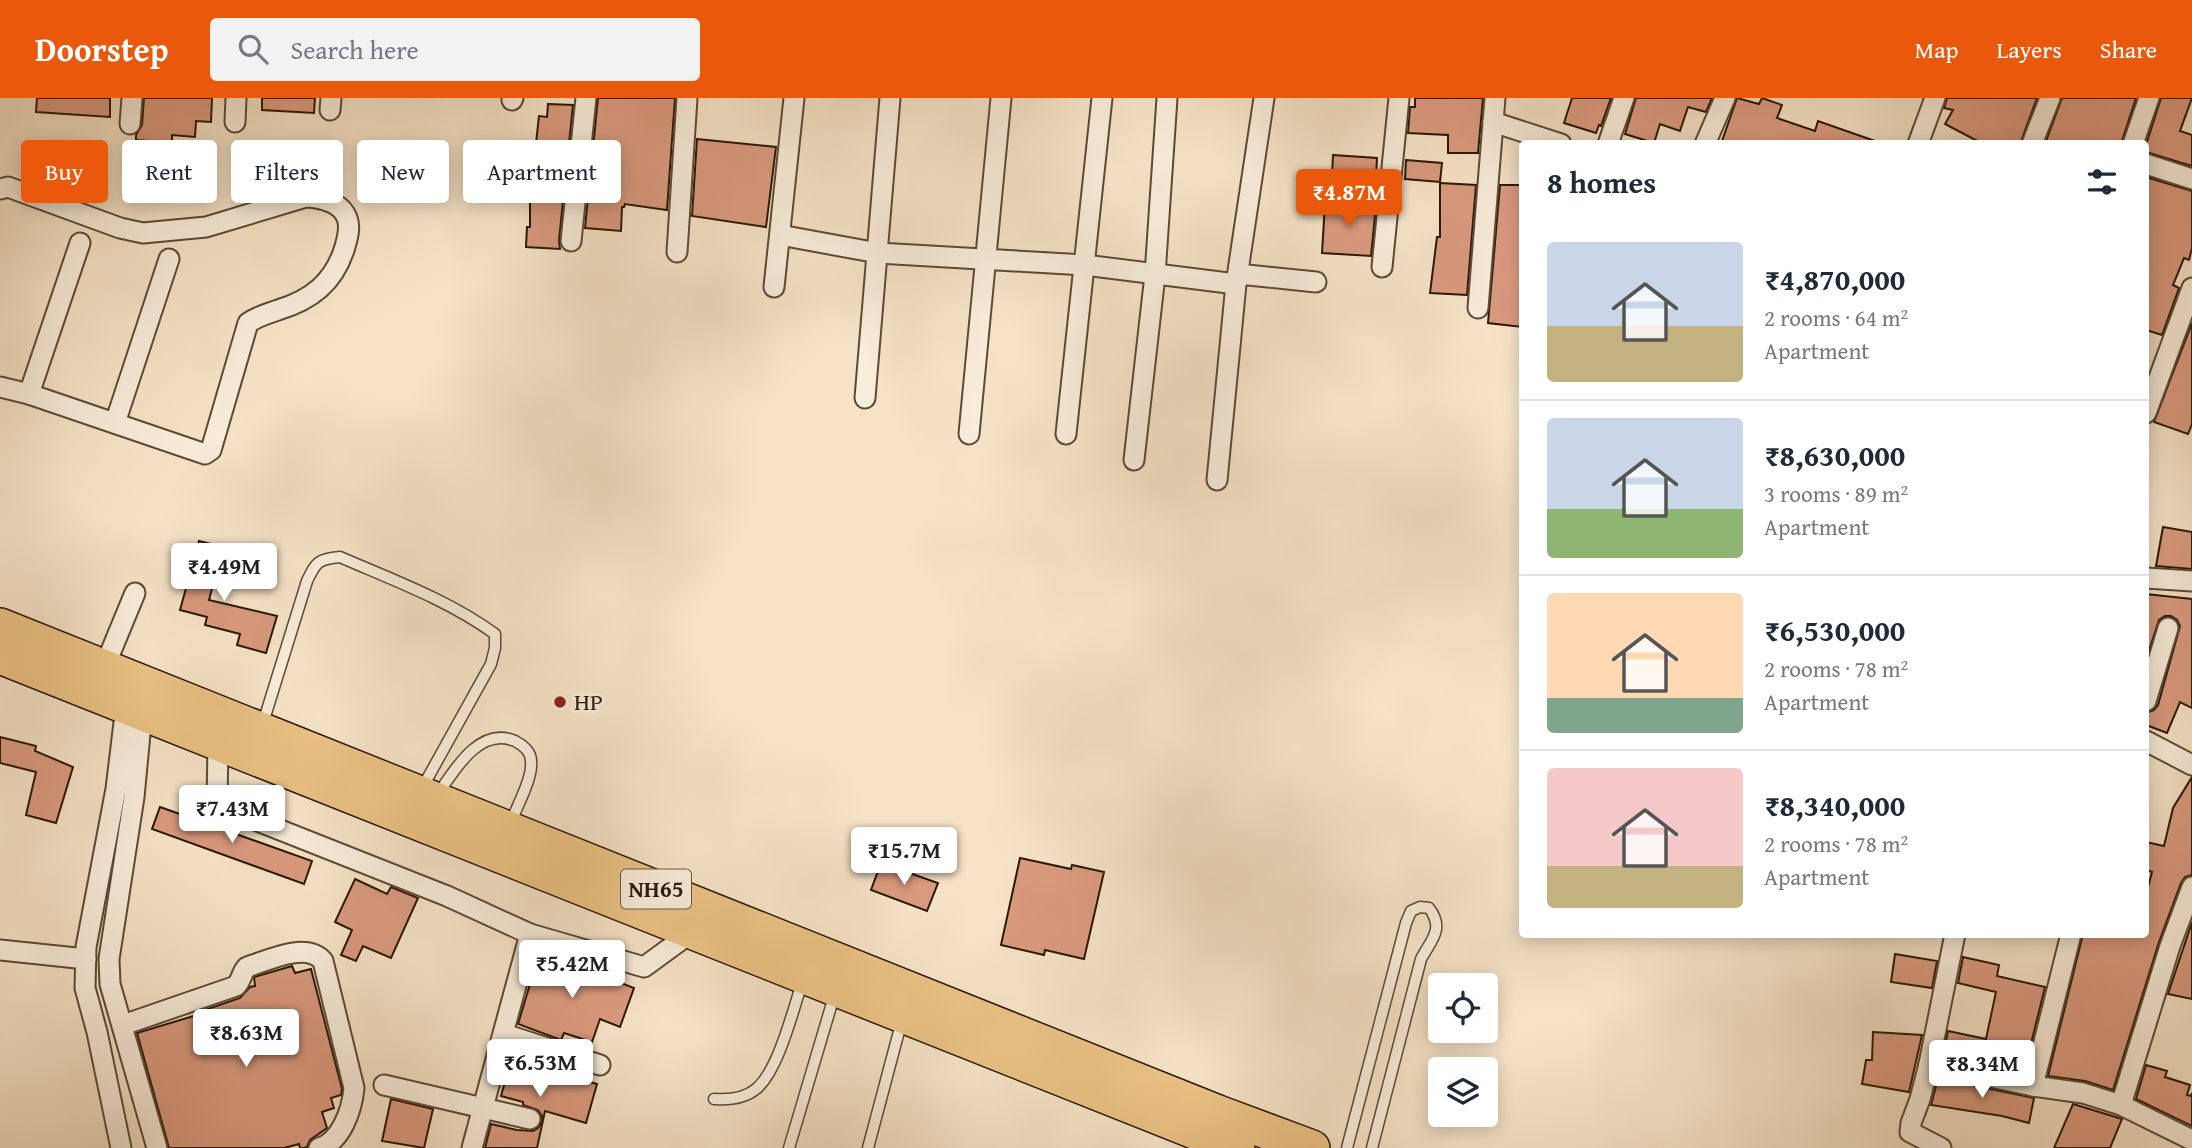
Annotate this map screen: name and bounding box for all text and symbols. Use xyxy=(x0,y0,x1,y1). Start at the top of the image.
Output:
search box xyxy=(210,18,700,81)
text: Doorstep xyxy=(35,25,168,73)
icon: search xyxy=(234,30,272,68)
text: Search here xyxy=(290,30,419,69)
text: Map xyxy=(1915,32,1958,67)
text: Layers xyxy=(1996,32,2062,67)
text: Share xyxy=(2100,32,2157,67)
chip: Buy xyxy=(21,140,108,203)
chip: Rent xyxy=(122,140,217,203)
chip: Filters xyxy=(231,140,343,203)
chip: New xyxy=(357,140,449,203)
chip: Apartment xyxy=(463,140,621,203)
text: 8 homes xyxy=(1547,160,1656,204)
icon: filters xyxy=(2083,163,2121,201)
pin: ₹4.87M xyxy=(1292,170,1406,229)
text: ₹4.87M xyxy=(1312,175,1386,208)
text: ₹4,870,000 xyxy=(1764,257,1905,301)
icon: home xyxy=(1603,270,1687,354)
text: 2 rooms · 64 m² xyxy=(1764,301,1908,334)
text: Apartment xyxy=(1764,334,1869,367)
text: ₹8,630,000 xyxy=(1764,433,1905,477)
icon: home xyxy=(1603,446,1687,530)
text: 3 rooms · 89 m² xyxy=(1764,477,1908,510)
text: Apartment xyxy=(1764,510,1869,543)
pin: ₹4.49M xyxy=(167,544,281,603)
text: ₹4.49M xyxy=(187,549,261,582)
text: ₹6,530,000 xyxy=(1764,608,1905,652)
icon: home xyxy=(1603,621,1687,705)
text: 2 rooms · 78 m² xyxy=(1764,652,1908,685)
place label: HP xyxy=(574,684,603,719)
text: Apartment xyxy=(1764,685,1869,718)
marker: HP xyxy=(552,694,568,710)
text: ₹8,340,000 xyxy=(1764,783,1905,827)
pin: ₹7.43M xyxy=(175,786,289,845)
text: ₹7.43M xyxy=(195,791,269,824)
icon: home xyxy=(1603,796,1687,880)
text: 2 rooms · 78 m² xyxy=(1764,827,1908,860)
pin: ₹15.7M xyxy=(847,828,961,887)
text: ₹15.7M xyxy=(867,833,941,866)
text: Apartment xyxy=(1764,860,1869,893)
road number: NH65 xyxy=(621,870,691,908)
pin: ₹5.42M xyxy=(515,940,629,1000)
text: ₹5.42M xyxy=(535,946,609,979)
map controls xyxy=(1428,973,1498,1127)
button: locate xyxy=(1428,973,1498,1043)
pin: ₹8.63M xyxy=(189,1010,303,1069)
text: ₹8.63M xyxy=(209,1015,283,1048)
pin: ₹6.53M xyxy=(483,1040,597,1099)
pin: ₹8.34M xyxy=(1925,1040,2039,1100)
text: ₹6.53M xyxy=(503,1045,577,1078)
text: ₹8.34M xyxy=(1945,1046,2019,1079)
button: layers xyxy=(1428,1057,1498,1127)

